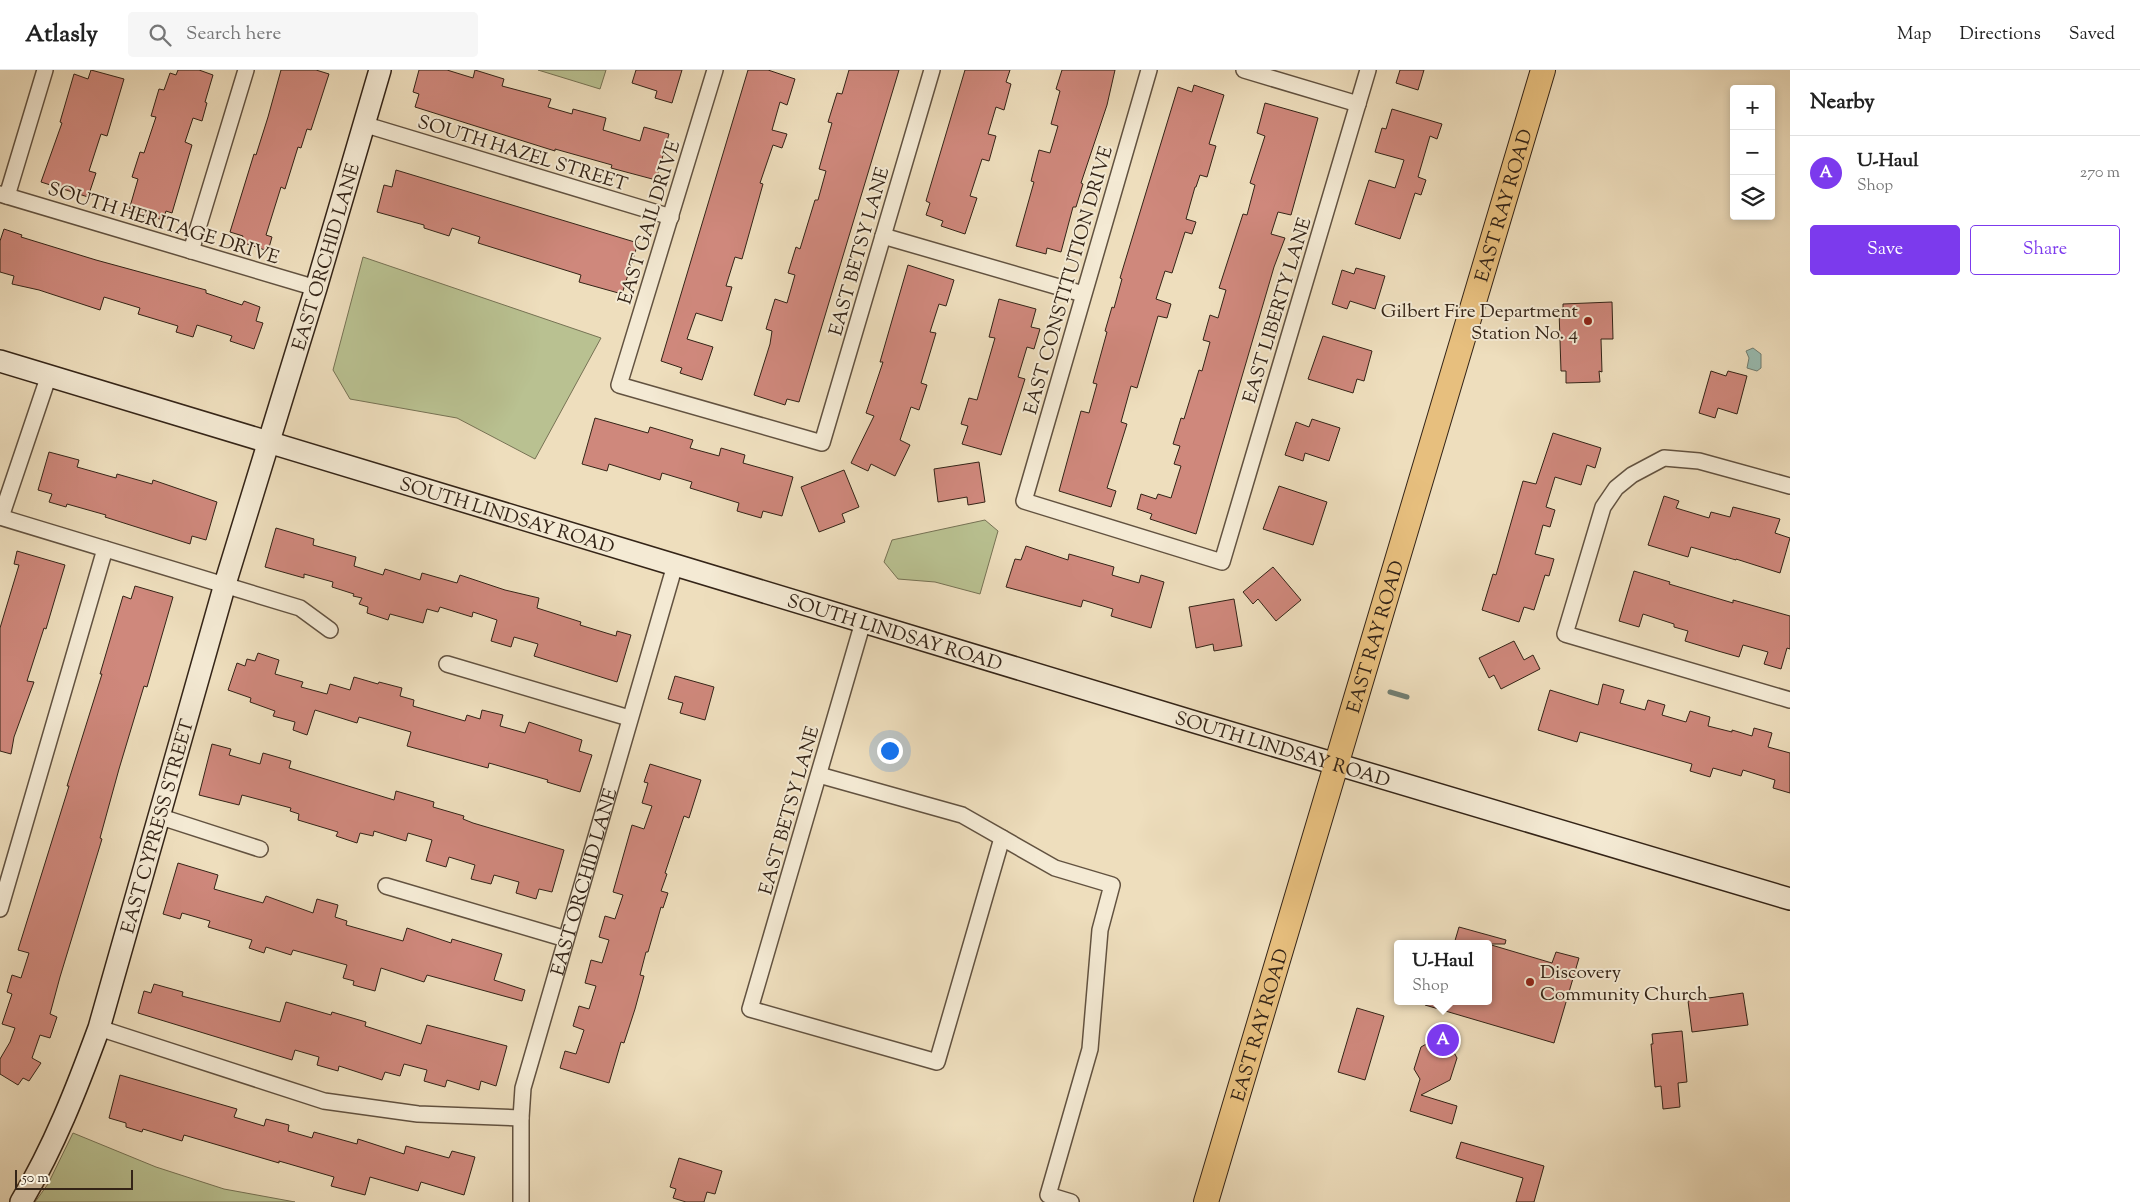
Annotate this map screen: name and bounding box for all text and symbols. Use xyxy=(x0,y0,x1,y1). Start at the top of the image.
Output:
search box xyxy=(128,12,478,57)
text: Atlasly xyxy=(25,18,98,52)
icon: search xyxy=(146,21,174,49)
text: Search here xyxy=(186,21,281,48)
text: Map xyxy=(1897,22,1932,48)
text: Directions xyxy=(1960,22,2041,48)
text: Saved xyxy=(2069,22,2115,48)
map controls xyxy=(1730,85,1775,220)
button: + xyxy=(1730,85,1775,130)
text: Nearby xyxy=(1810,88,1875,118)
street label: SOUTH HAZEL STREET xyxy=(414,110,631,199)
street label: EAST RAY ROAD xyxy=(1470,126,1541,286)
button: − xyxy=(1730,130,1775,175)
street label: EAST GAIL DRIVE xyxy=(613,137,688,308)
street label: EAST CONSTITUTION DRIVE xyxy=(1018,143,1121,418)
text: U-Haul xyxy=(1857,148,1918,175)
street label: EAST ORCHID LANE xyxy=(287,160,368,354)
text: A xyxy=(1820,162,1833,185)
text: 270 m xyxy=(2080,162,2120,185)
street label: EAST BETSY LANE xyxy=(823,164,898,339)
button: layers xyxy=(1730,175,1775,220)
text: Shop xyxy=(1857,175,1893,198)
street label: SOUTH HERITAGE DRIVE xyxy=(44,176,283,273)
street label: EAST LIBERTY LANE xyxy=(1237,214,1320,407)
button: Save xyxy=(1810,225,1960,275)
button: Share xyxy=(1970,225,2120,275)
place label: Gilbert Fire Department Station No. 4 xyxy=(1381,299,1578,348)
marker: Gilbert Fire Department Station No. 4 xyxy=(1582,315,1594,327)
street label: SOUTH LINDSAY ROAD xyxy=(396,471,617,562)
street label: EAST RAY ROAD xyxy=(1341,558,1412,717)
street label: SOUTH LINDSAY ROAD xyxy=(784,589,1005,679)
street label: SOUTH LINDSAY ROAD xyxy=(1171,706,1393,795)
street label: EAST CYPRESS STREET xyxy=(116,716,202,937)
street label: EAST BETSY LANE xyxy=(753,723,828,898)
your location xyxy=(877,738,903,764)
street label: EAST ORCHID LANE xyxy=(545,785,626,979)
popup xyxy=(1394,940,1492,1005)
street label: EAST RAY ROAD xyxy=(1226,946,1297,1105)
text: U-Haul xyxy=(1412,948,1474,975)
place label: Discovery Community Church xyxy=(1540,960,1708,1009)
text: Shop xyxy=(1412,975,1449,998)
marker: Discovery Community Church xyxy=(1524,976,1536,988)
pin: A xyxy=(1427,1021,1459,1059)
scale bar xyxy=(15,1167,132,1190)
text: 50 m xyxy=(22,1169,49,1189)

